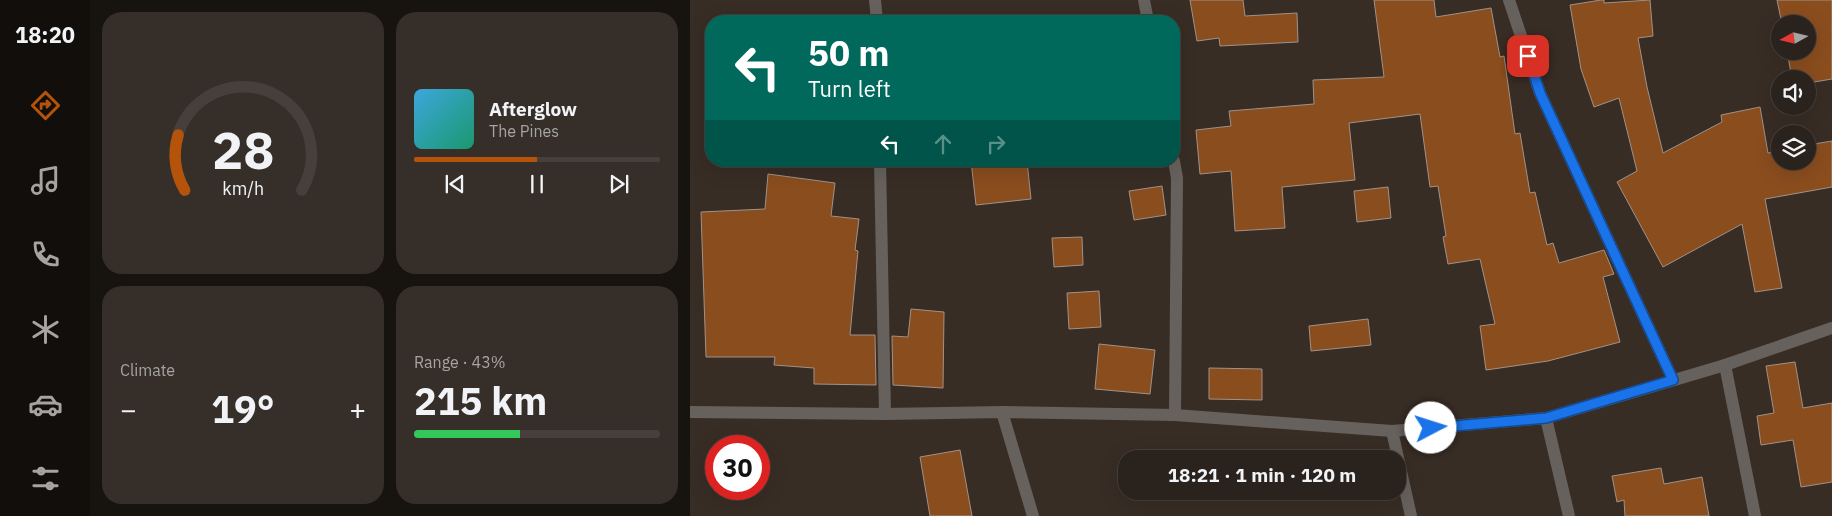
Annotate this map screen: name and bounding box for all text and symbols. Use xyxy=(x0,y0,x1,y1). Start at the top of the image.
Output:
north arrow xyxy=(1771,15,1816,60)
map controls xyxy=(1771,15,1816,170)
text: 18:20 xyxy=(15,20,75,49)
text: 50 m xyxy=(808,30,890,76)
icon: left xyxy=(725,35,790,100)
pin xyxy=(1507,35,1549,77)
icon: arrive xyxy=(1514,42,1542,70)
button: sound xyxy=(1771,70,1816,115)
text: Turn left xyxy=(808,74,891,103)
icon: directions xyxy=(28,88,63,123)
text: Afterglow xyxy=(489,97,577,121)
text: 28 xyxy=(212,116,274,183)
text: The Pines xyxy=(489,121,559,141)
button: layers xyxy=(1771,125,1816,170)
icon: left xyxy=(876,130,904,158)
icon: ahead xyxy=(929,130,957,158)
icon: right xyxy=(982,130,1010,158)
icon: music xyxy=(28,163,63,198)
icon: previous xyxy=(441,170,469,198)
icon: pause xyxy=(523,170,551,198)
icon: next xyxy=(605,170,633,198)
text: km/h xyxy=(222,177,264,200)
icon: phone xyxy=(28,237,63,272)
icon: climate xyxy=(28,312,63,347)
text: Range · 43% xyxy=(414,352,506,372)
text: Climate xyxy=(120,360,175,380)
text: 215 km xyxy=(414,376,547,425)
text: 19° xyxy=(211,384,275,433)
icon: car xyxy=(28,387,63,422)
text: − xyxy=(120,391,137,428)
text: + xyxy=(349,391,366,428)
position arrow xyxy=(1404,401,1456,453)
speed limit sign: 30 xyxy=(705,435,770,500)
icon: filters xyxy=(28,461,63,496)
text: 18:21 · 1 min · 120 m xyxy=(1168,463,1356,487)

